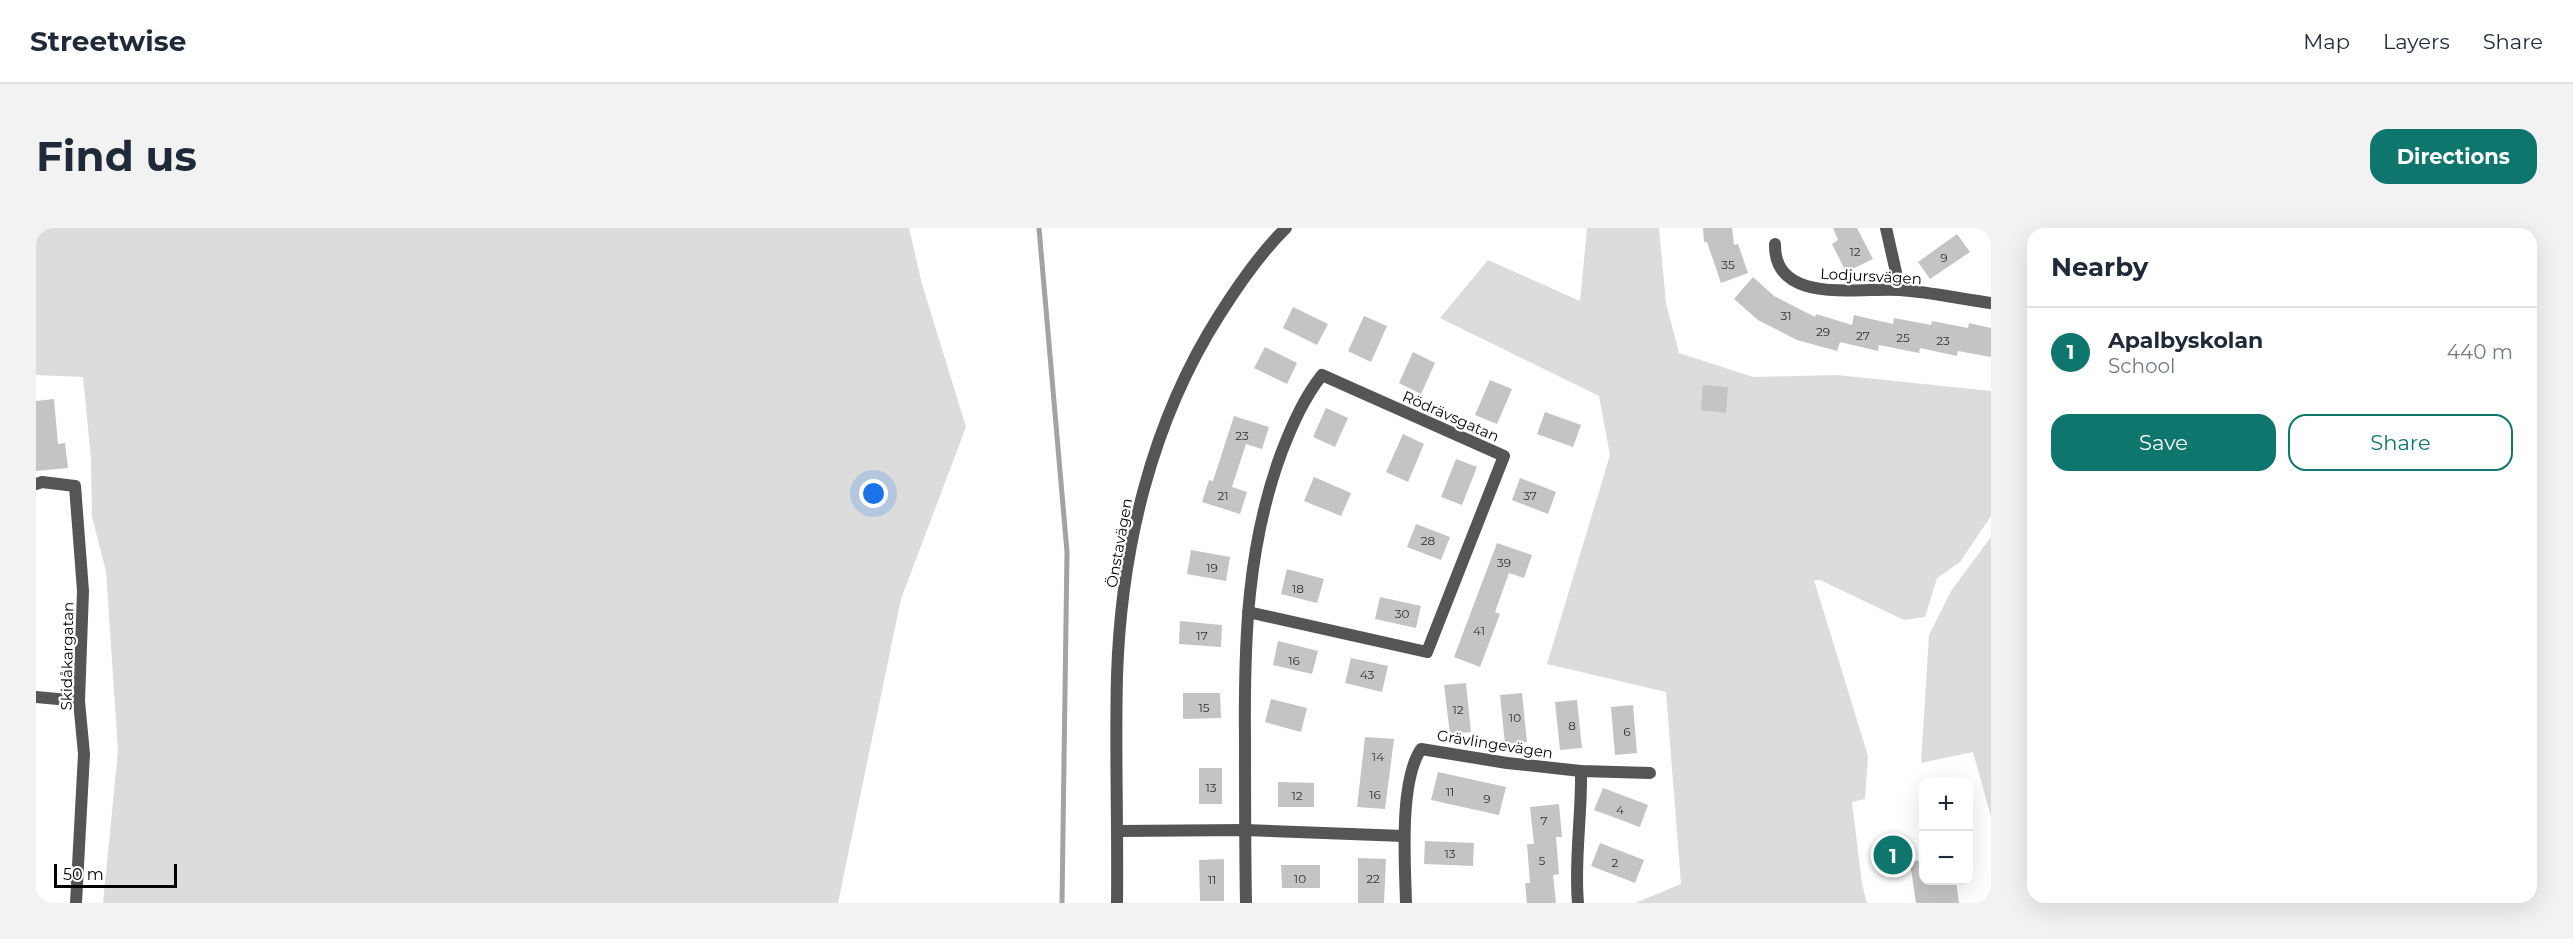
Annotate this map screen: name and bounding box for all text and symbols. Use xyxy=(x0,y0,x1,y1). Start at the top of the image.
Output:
text: Streetwise xyxy=(30,24,186,58)
text: Map xyxy=(2303,29,2350,54)
text: Layers xyxy=(2383,29,2450,54)
text: Share xyxy=(2483,29,2543,54)
button: Directions xyxy=(2370,129,2537,184)
text: Find us xyxy=(36,130,197,182)
house number: 12 xyxy=(1849,244,1861,259)
house number: 9 xyxy=(1940,250,1948,265)
text: Nearby xyxy=(2051,251,2148,283)
house number: 35 xyxy=(1721,257,1735,272)
street label: Lodjursvägen xyxy=(1820,264,1922,288)
house number: 31 xyxy=(1780,308,1792,323)
house number: 29 xyxy=(1816,324,1830,339)
text: Apalbyskolan xyxy=(2108,327,2263,354)
house number: 27 xyxy=(1856,328,1870,343)
house number: 25 xyxy=(1896,330,1910,345)
house number: 23 xyxy=(1936,333,1950,348)
text: 1 xyxy=(2067,340,2074,364)
text: 440 m xyxy=(2447,340,2513,364)
text: School xyxy=(2108,354,2175,378)
street label: Rödrävsgatan xyxy=(1400,386,1502,446)
button: Save xyxy=(2051,414,2276,471)
button: Share xyxy=(2288,414,2513,471)
house number: 23 xyxy=(1235,428,1249,443)
your location xyxy=(859,479,888,508)
house number: 21 xyxy=(1217,488,1229,503)
house number: 37 xyxy=(1523,488,1537,503)
street label: Önstavägen xyxy=(1102,497,1136,589)
house number: 28 xyxy=(1421,533,1436,548)
house number: 39 xyxy=(1497,555,1511,570)
house number: 19 xyxy=(1206,560,1218,575)
house number: 18 xyxy=(1292,581,1304,596)
street label: Skidåkargatan xyxy=(57,602,77,710)
house number: 30 xyxy=(1395,606,1409,621)
house number: 41 xyxy=(1473,623,1485,638)
house number: 17 xyxy=(1196,628,1208,643)
house number: 16 xyxy=(1288,653,1300,668)
house number: 43 xyxy=(1360,667,1374,682)
house number: 15 xyxy=(1198,700,1210,715)
house number: 12 xyxy=(1452,702,1464,717)
house number: 10 xyxy=(1509,710,1521,725)
house number: 8 xyxy=(1568,718,1576,733)
house number: 6 xyxy=(1623,724,1631,739)
street label: Grävlingevägen xyxy=(1436,725,1554,763)
house number: 14 xyxy=(1372,749,1384,764)
map controls xyxy=(1919,777,1973,885)
button: + xyxy=(1919,777,1973,831)
house number: 13 xyxy=(1205,780,1217,795)
house number: 11 xyxy=(1446,784,1454,799)
house number: 16 xyxy=(1369,787,1381,802)
house number: 12 xyxy=(1291,788,1303,803)
house number: 9 xyxy=(1483,791,1491,806)
house number: 4 xyxy=(1616,802,1624,817)
house number: 7 xyxy=(1540,813,1548,828)
button: − xyxy=(1919,831,1973,885)
pin: 1 xyxy=(1874,832,1912,878)
house number: 13 xyxy=(1444,846,1456,861)
house number: 5 xyxy=(1539,853,1546,868)
house number: 2 xyxy=(1612,855,1619,870)
scale bar xyxy=(54,861,177,888)
text: 50 m xyxy=(63,865,104,884)
house number: 10 xyxy=(1294,871,1306,886)
house number: 22 xyxy=(1366,871,1380,886)
house number: 11 xyxy=(1208,872,1216,887)

